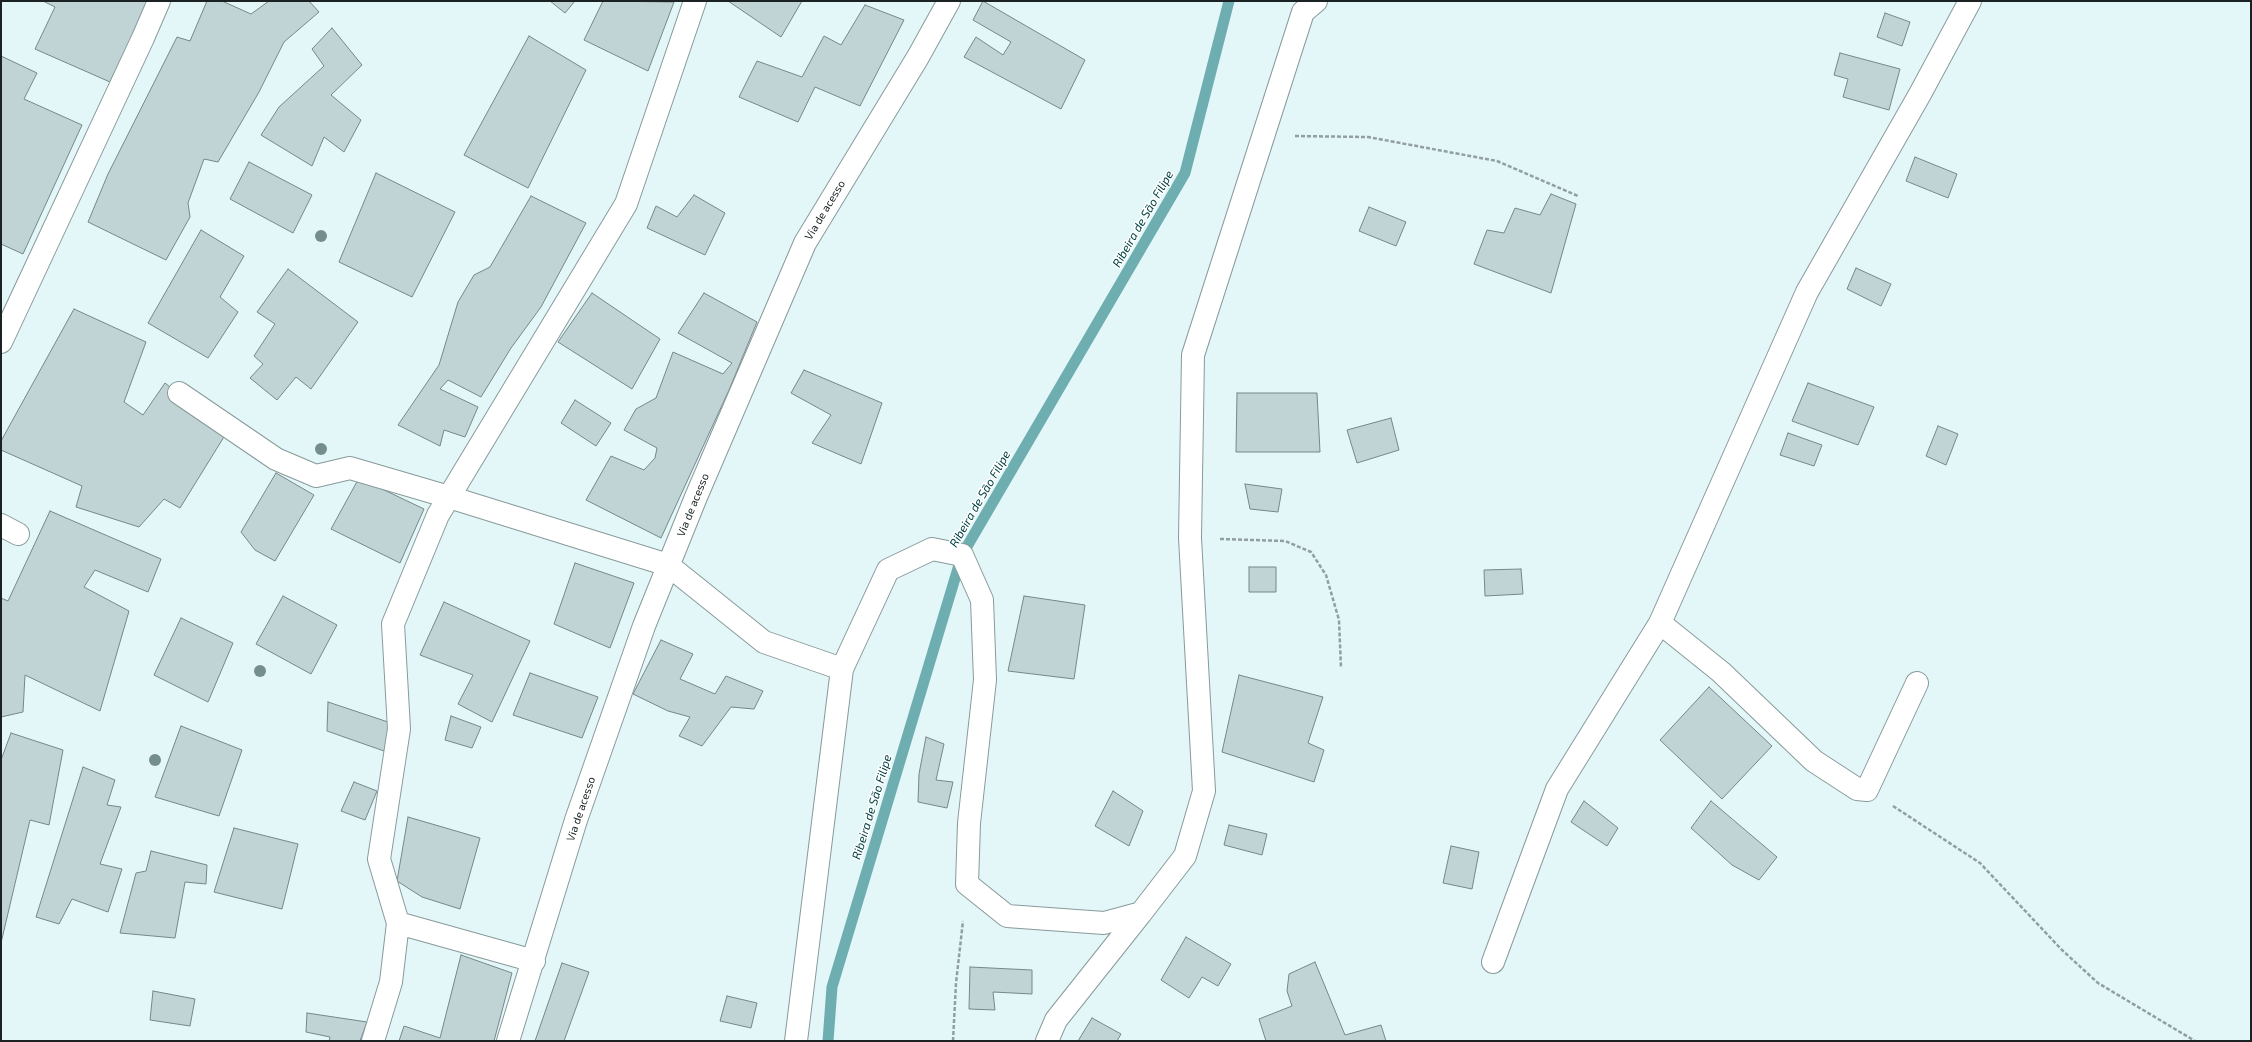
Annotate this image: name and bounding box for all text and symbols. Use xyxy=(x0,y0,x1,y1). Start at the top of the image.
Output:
water label: Ribeira de São Filipe xyxy=(1109,168,1177,270)
street label: Via de acesso xyxy=(802,178,848,242)
water label: Ribeira de São Filipe xyxy=(946,448,1014,550)
street label: Via de acesso xyxy=(674,471,712,539)
water label: Ribeira de São Filipe xyxy=(849,753,895,861)
street label: Via de acesso xyxy=(564,775,598,843)

